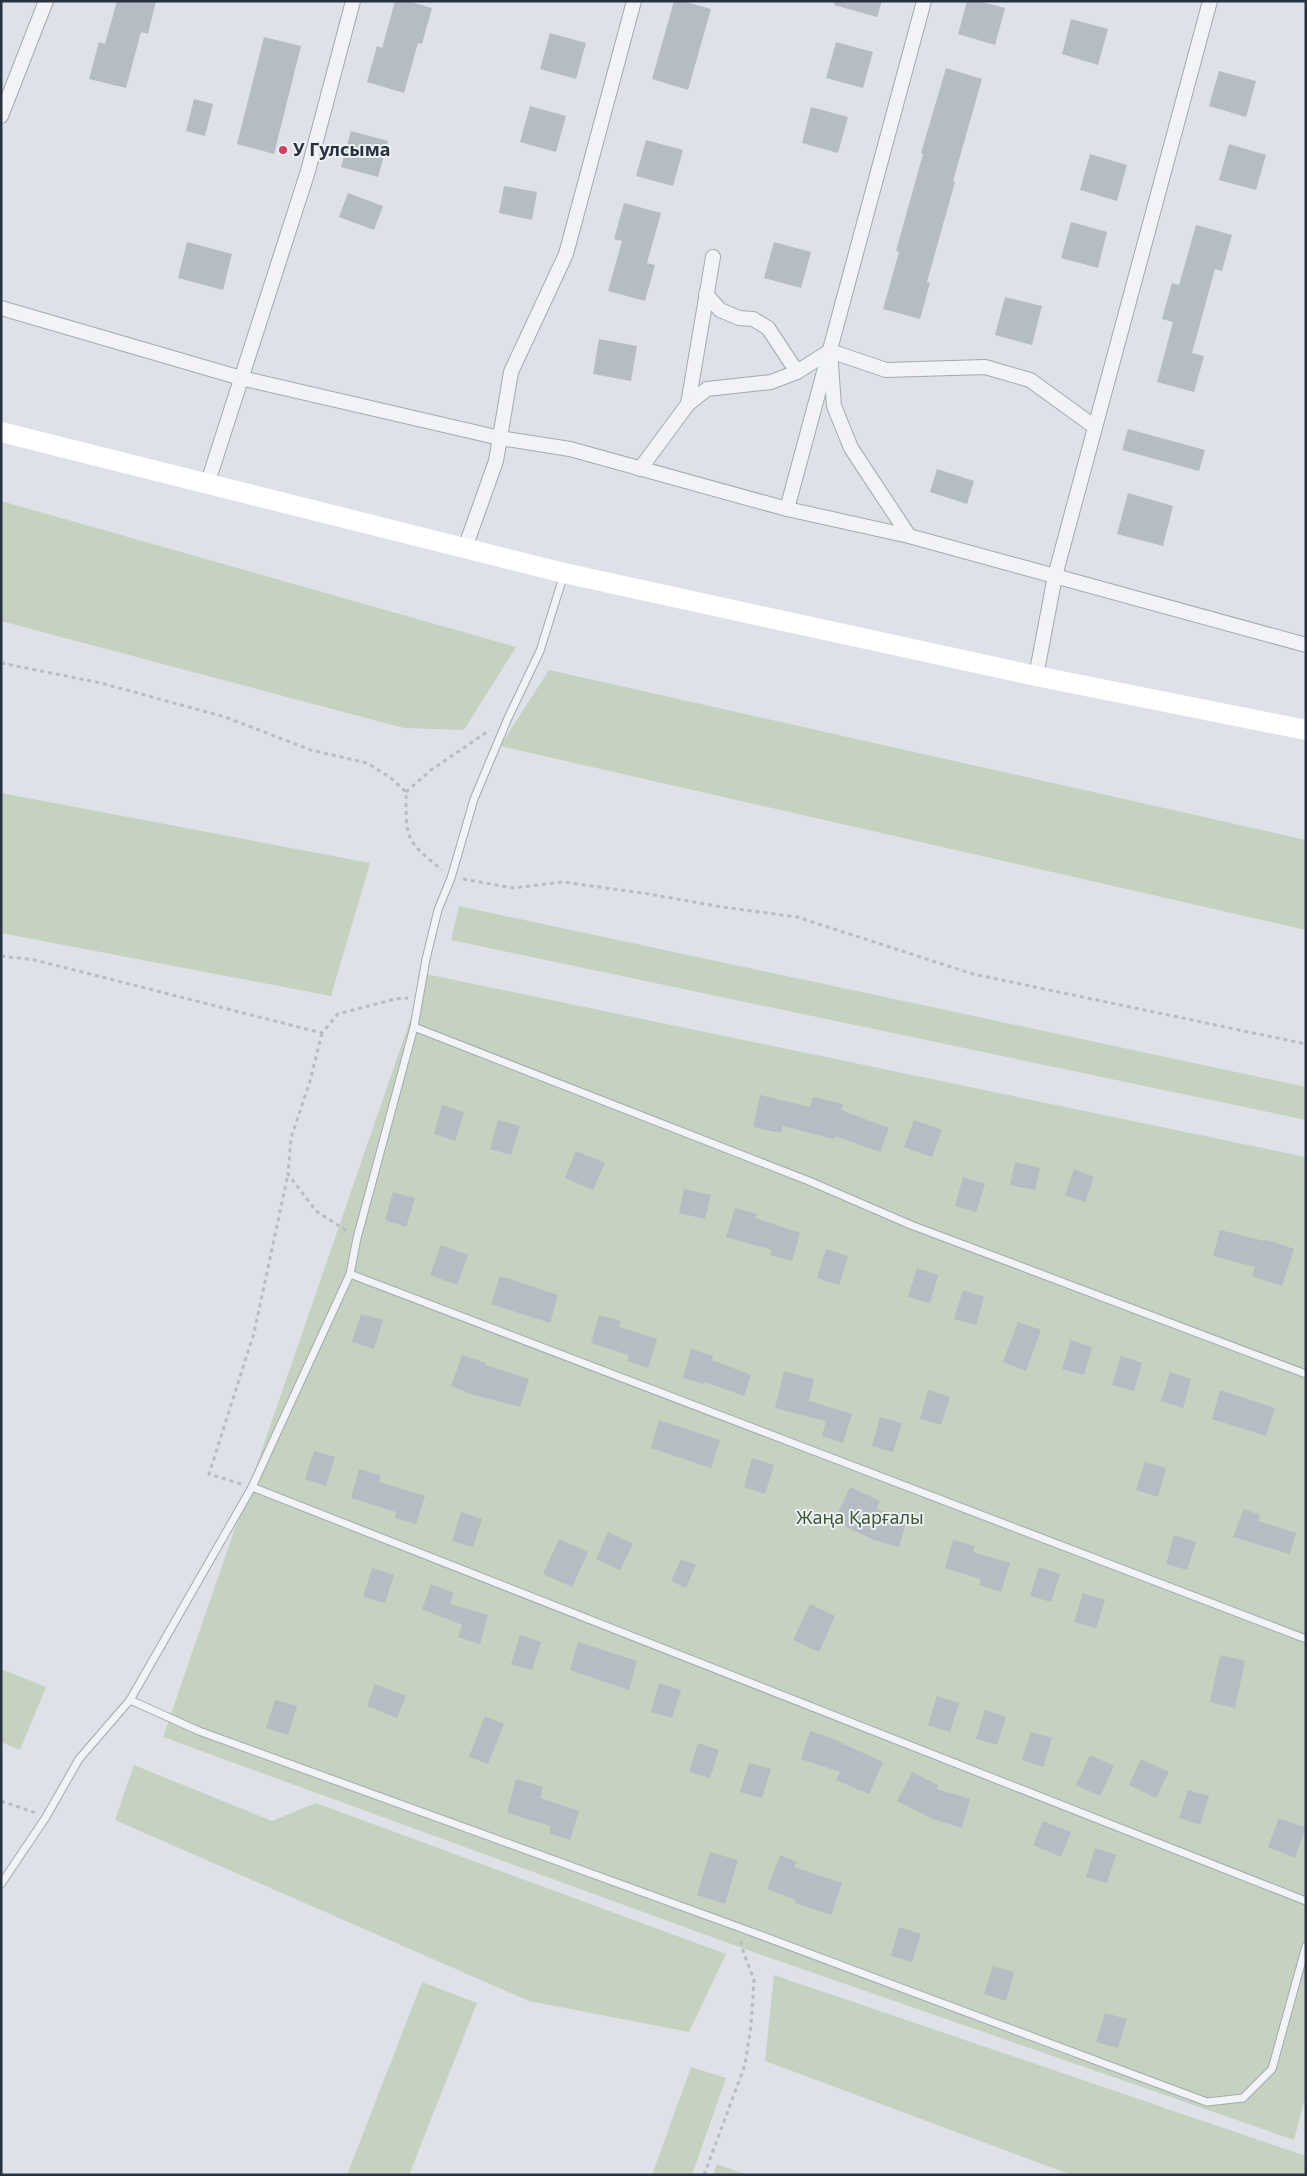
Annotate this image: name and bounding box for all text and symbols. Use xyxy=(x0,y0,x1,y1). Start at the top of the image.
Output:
place label: У Гулсыма xyxy=(293,137,390,161)
marker: У Гулсыма xyxy=(277,144,289,156)
park label: Жаңа Қарғалы xyxy=(796,1505,924,1529)

